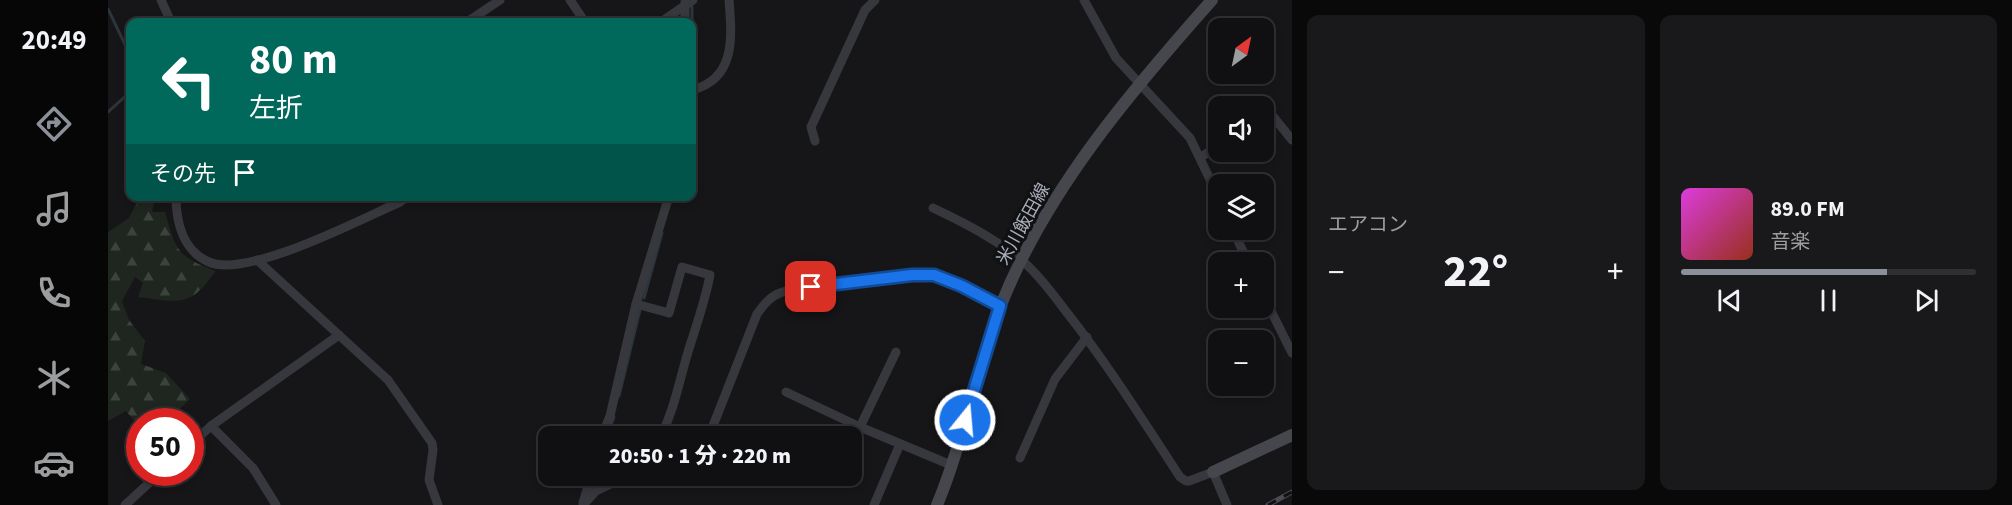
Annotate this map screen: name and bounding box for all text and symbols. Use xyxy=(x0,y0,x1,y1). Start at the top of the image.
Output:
north arrow xyxy=(1208,18,1274,84)
map controls xyxy=(1208,18,1274,396)
text: 20:49 xyxy=(21,21,87,60)
text: 80 m xyxy=(249,30,338,90)
icon: left xyxy=(150,42,228,120)
text: 左折 xyxy=(249,89,303,128)
button: sound xyxy=(1208,96,1274,162)
icon: directions xyxy=(33,103,75,145)
icon: arrive xyxy=(228,156,261,189)
text: その先 xyxy=(150,158,216,190)
button: layers xyxy=(1208,174,1274,240)
street label: 米川飯田線 xyxy=(991,179,1056,270)
icon: music xyxy=(33,188,75,230)
text: 89.0 FM xyxy=(1771,193,1845,225)
text: エアコン xyxy=(1328,211,1408,239)
text: 音楽 xyxy=(1771,228,1811,256)
text: 22° xyxy=(1443,240,1508,304)
text: − xyxy=(1328,249,1344,296)
text: + xyxy=(1607,249,1623,296)
button: + xyxy=(1208,252,1274,318)
pin xyxy=(785,261,836,312)
icon: arrive xyxy=(794,270,827,303)
icon: phone xyxy=(33,272,75,314)
icon: previous xyxy=(1713,284,1746,317)
icon: pause xyxy=(1812,284,1845,317)
icon: next xyxy=(1910,284,1943,317)
button: − xyxy=(1208,330,1274,396)
icon: climate xyxy=(33,357,75,399)
position arrow xyxy=(933,388,997,452)
speed limit sign: 50 xyxy=(126,408,204,486)
text: 20:50 · 1 分 · 220 m xyxy=(609,440,791,472)
icon: car xyxy=(33,442,75,484)

